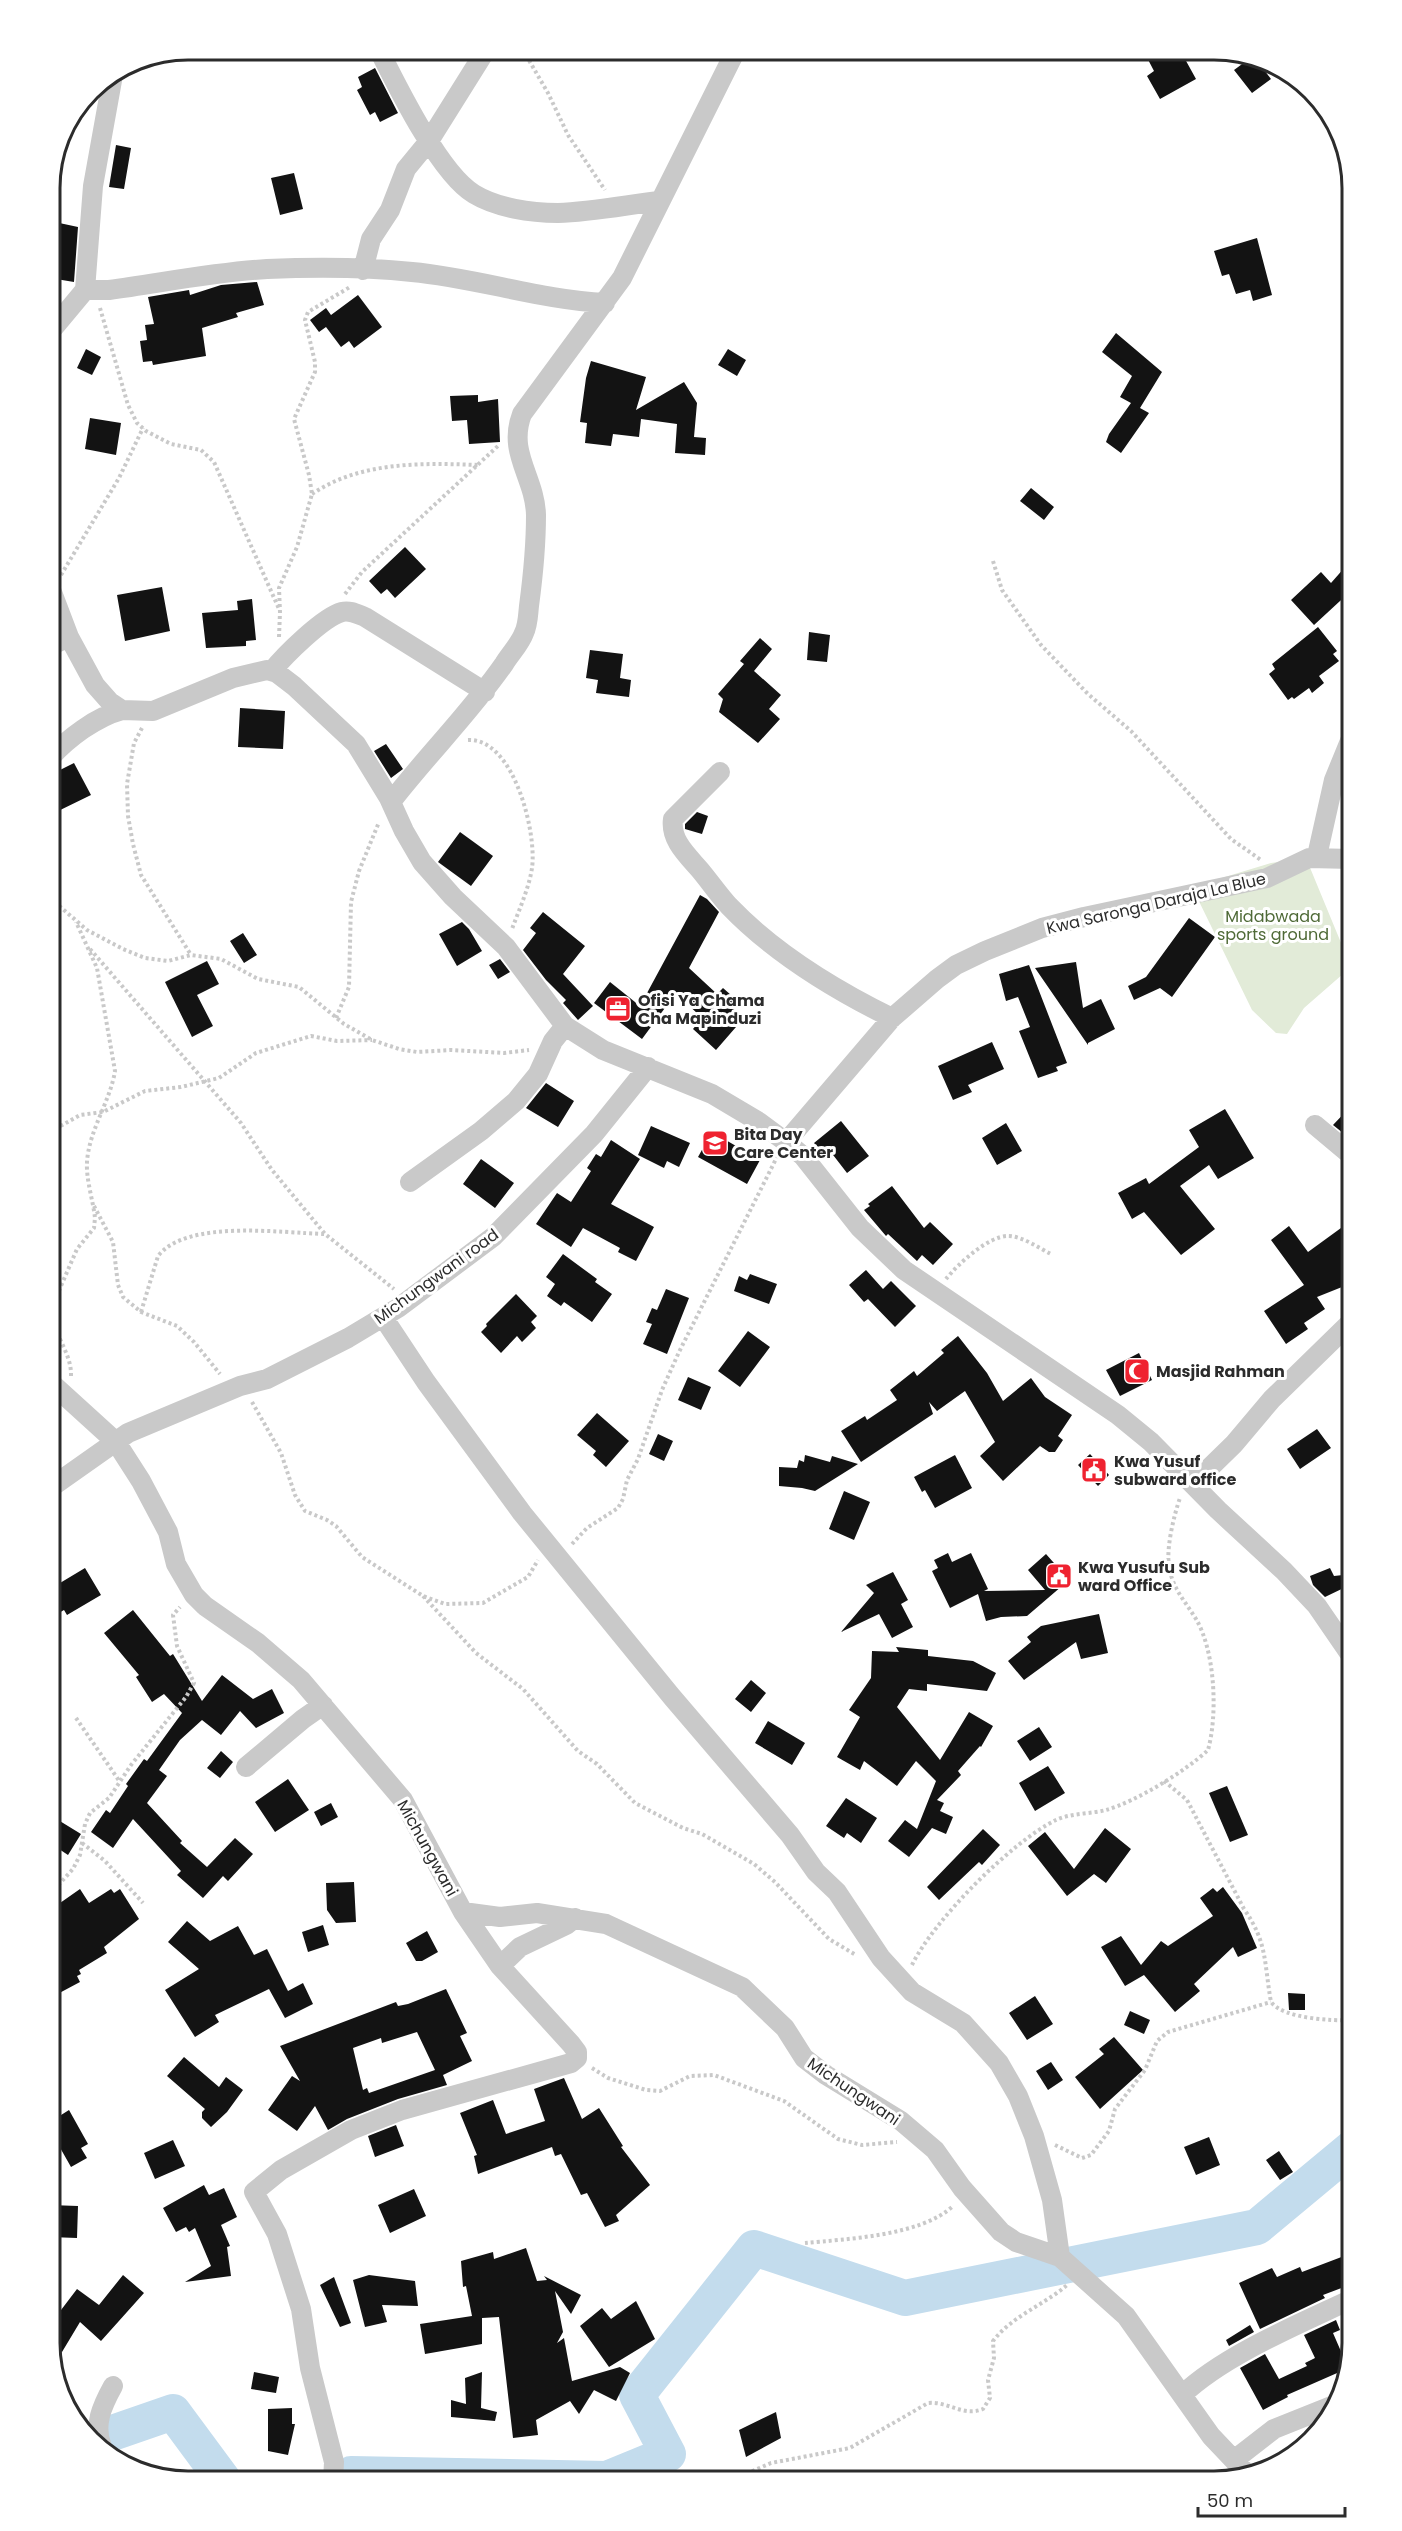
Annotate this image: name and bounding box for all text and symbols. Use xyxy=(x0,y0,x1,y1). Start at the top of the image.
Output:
street label: Kwa Saronga Daraja La Blue xyxy=(1044,867,1268,940)
park label: Midabwada sports ground xyxy=(1217,905,1329,946)
place label: Ofisi Ya Chama Cha Mapinduzi xyxy=(638,989,765,1030)
office icon: Ofisi Ya Chama Cha Mapinduzi xyxy=(603,994,633,1024)
place label: Bita Day Care Center xyxy=(734,1123,833,1164)
school or university icon: Bita Day Care Center xyxy=(700,1128,730,1158)
street label: Michungwani road xyxy=(369,1223,503,1330)
mosque icon: Masjid Rahman xyxy=(1122,1356,1152,1386)
place label: Masjid Rahman xyxy=(1156,1360,1285,1383)
place label: Kwa Yusuf subward office xyxy=(1114,1450,1237,1491)
public building icon: Kwa Yusuf subward office xyxy=(1079,1455,1109,1485)
place label: Kwa Yusufu Sub ward Office xyxy=(1078,1556,1210,1597)
public building icon: Kwa Yusufu Sub ward Office xyxy=(1044,1561,1074,1591)
street label: Michungwani xyxy=(392,1796,464,1901)
street label: Michungwani xyxy=(803,2052,905,2131)
scale bar xyxy=(1198,2480,1345,2518)
text: 50 m xyxy=(1207,2488,1253,2513)

